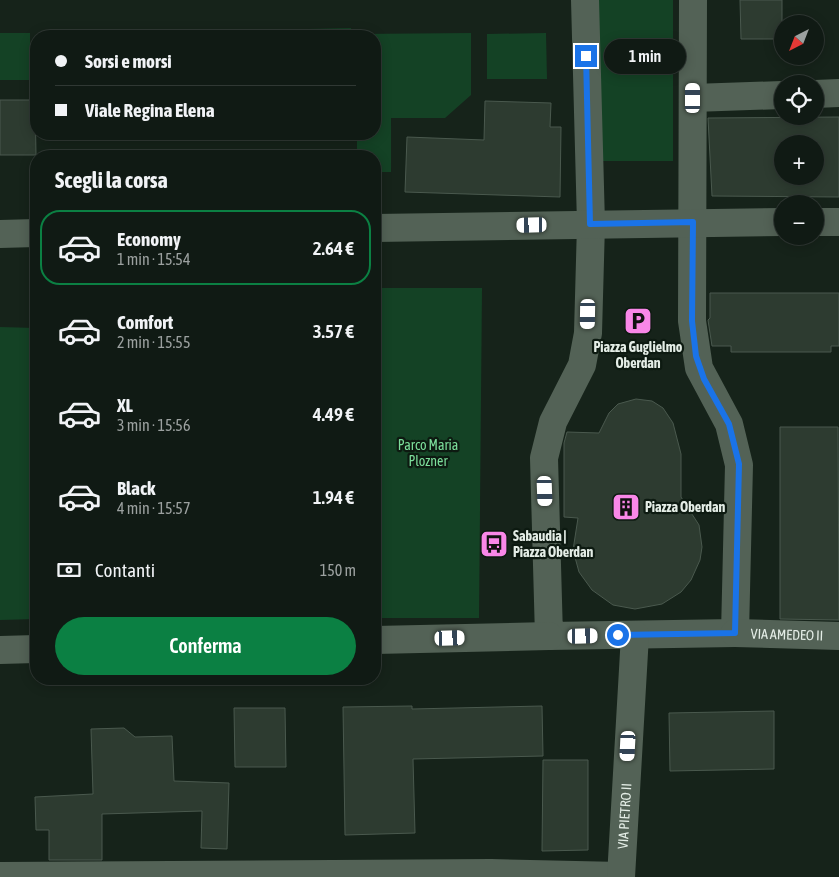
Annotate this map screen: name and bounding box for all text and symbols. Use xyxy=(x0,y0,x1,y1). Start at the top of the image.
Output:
north arrow xyxy=(774,15,824,65)
map controls xyxy=(774,15,824,245)
callout: 1 min xyxy=(604,38,686,74)
route end xyxy=(575,45,597,67)
text: 1 min xyxy=(629,47,661,65)
text: Sorsi e morsi xyxy=(85,50,172,72)
button: locate xyxy=(774,75,824,125)
car xyxy=(685,83,700,113)
text: Viale Regina Elena xyxy=(85,99,215,121)
button: + xyxy=(774,135,824,185)
text: Scegli la corsa xyxy=(55,167,168,193)
button: − xyxy=(774,195,824,245)
car xyxy=(516,217,547,233)
icon: car xyxy=(57,225,102,270)
text: Economy xyxy=(117,228,181,250)
text: 2.64 € xyxy=(313,237,354,259)
text: 1 min · 15:54 xyxy=(117,250,190,268)
car xyxy=(580,299,595,329)
parking icon: Piazza Guglielmo Oberdan xyxy=(623,306,653,336)
icon: car xyxy=(57,308,102,353)
text: Comfort xyxy=(117,311,173,333)
text: 3.57 € xyxy=(313,320,354,342)
text: 2 min · 15:55 xyxy=(117,333,190,351)
place label: Piazza Guglielmo Oberdan xyxy=(594,339,683,371)
icon: car xyxy=(57,391,102,436)
text: XL xyxy=(117,394,133,416)
text: 4.49 € xyxy=(313,403,354,425)
text: 3 min · 15:56 xyxy=(117,416,190,434)
park label: Parco Maria Plozner xyxy=(398,437,458,469)
icon: car xyxy=(57,474,102,519)
car xyxy=(536,476,553,506)
text: Black xyxy=(117,477,155,499)
text: 1.94 € xyxy=(313,486,354,508)
building icon: Piazza Oberdan xyxy=(611,492,641,522)
text: 4 min · 15:57 xyxy=(117,499,190,517)
place label: Piazza Oberdan xyxy=(645,499,725,515)
place label: Sabaudia | Piazza Oberdan xyxy=(513,528,593,560)
bus stop icon: Sabaudia | Piazza Oberdan xyxy=(479,529,509,559)
icon: cash xyxy=(55,556,83,584)
text: Contanti xyxy=(95,559,155,581)
text: 150 m xyxy=(320,561,356,579)
button: Conferma xyxy=(55,617,356,675)
route start xyxy=(607,624,629,646)
street label: VIA AMEDEO II xyxy=(750,625,823,644)
car xyxy=(567,628,598,644)
car xyxy=(434,630,465,646)
car xyxy=(619,731,636,761)
street label: VIA PIETRO II xyxy=(615,783,634,849)

